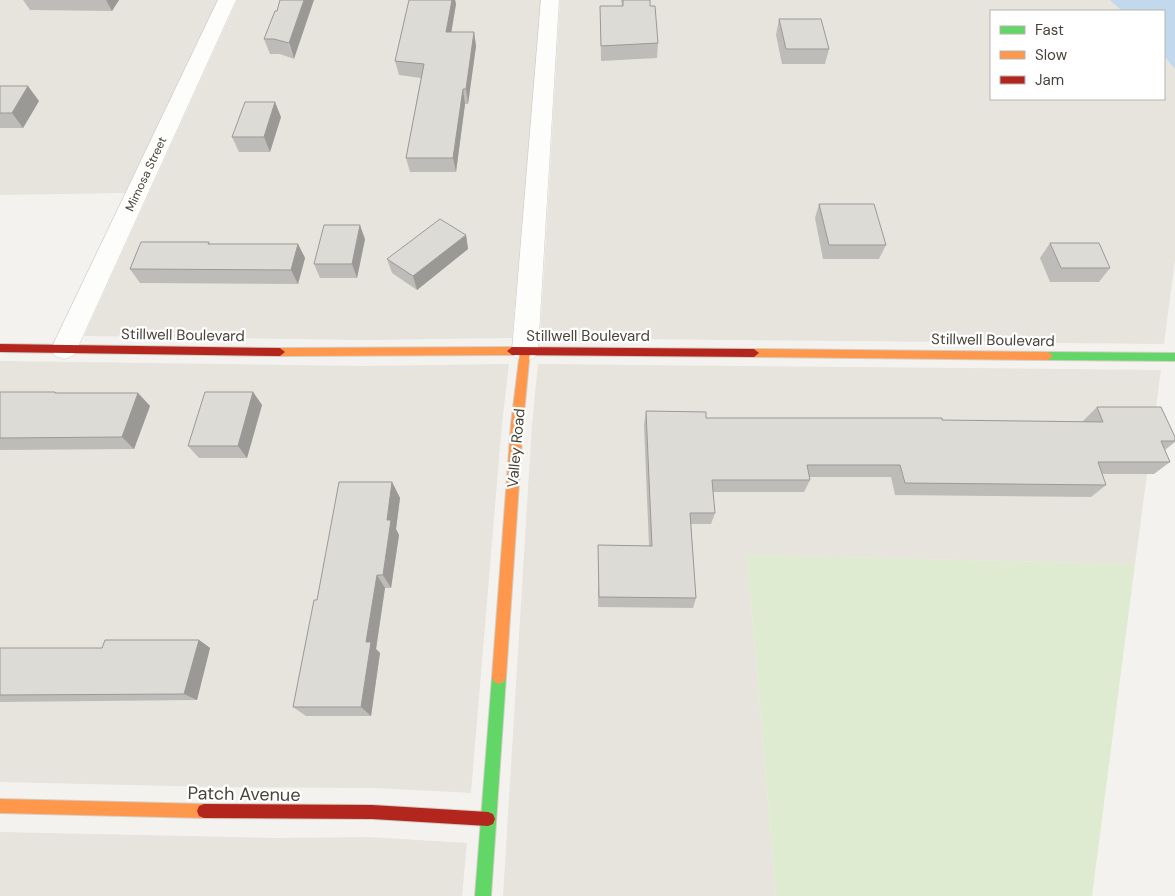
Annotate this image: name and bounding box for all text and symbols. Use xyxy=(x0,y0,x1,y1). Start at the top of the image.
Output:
legend xyxy=(990,10,1165,100)
text: Fast xyxy=(1035,20,1064,40)
text: Slow xyxy=(1035,45,1068,65)
text: Jam xyxy=(1035,70,1064,90)
street label: Mimosa Street xyxy=(122,134,170,214)
street label: Stillwell Boulevard xyxy=(121,324,245,346)
street label: Stillwell Boulevard xyxy=(526,326,650,346)
street label: Stillwell Boulevard xyxy=(931,329,1055,351)
street label: Valley Road xyxy=(503,408,529,488)
street label: Patch Avenue xyxy=(187,781,301,807)

